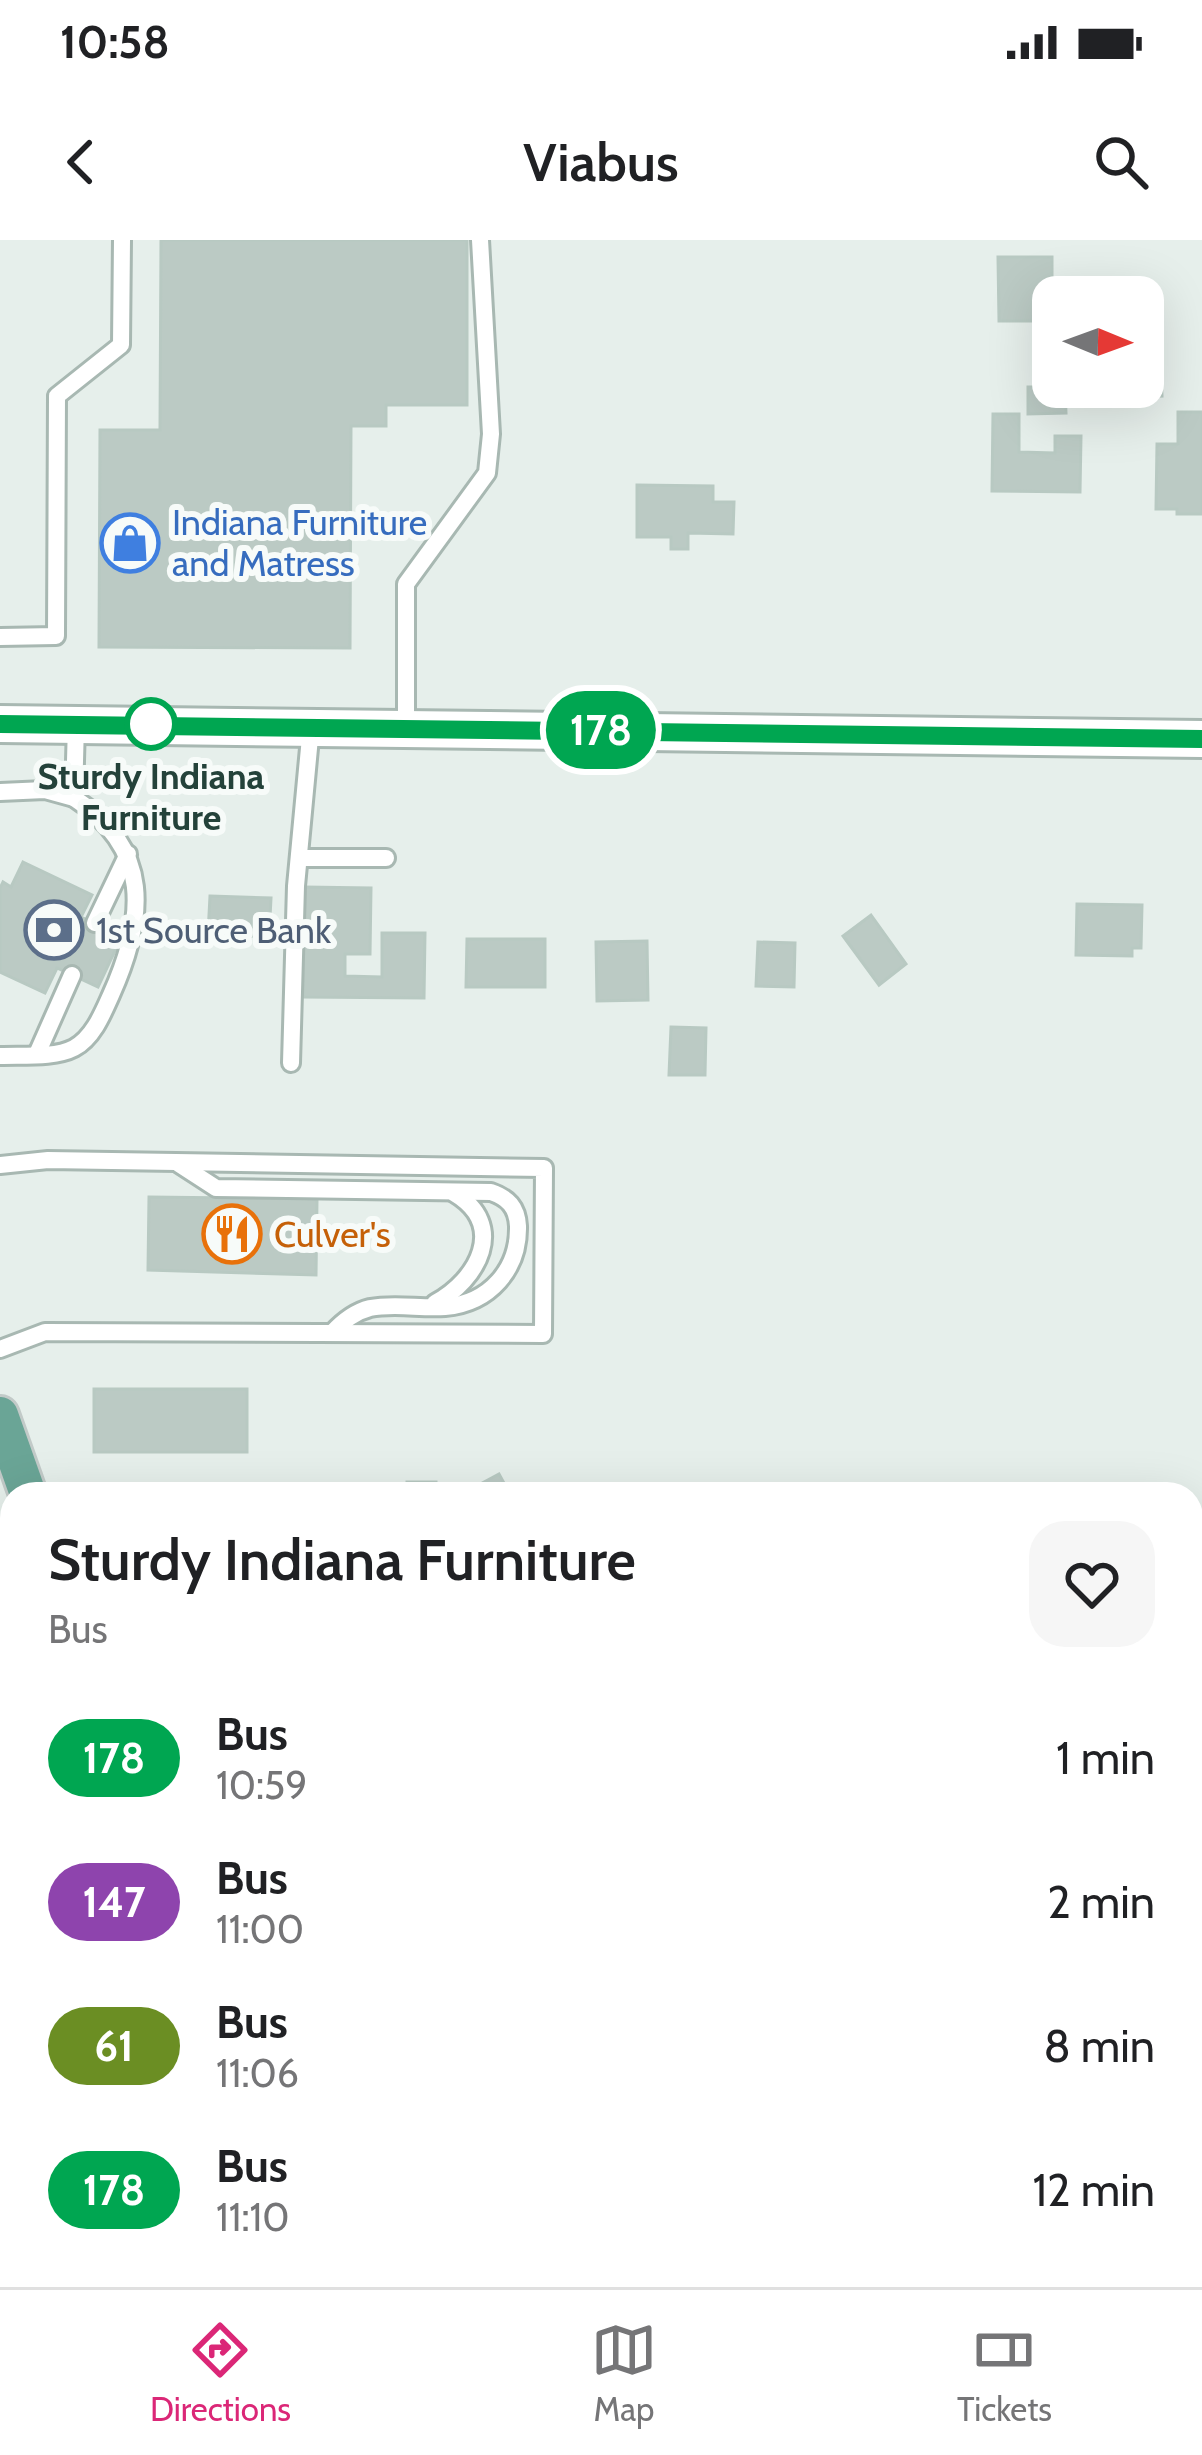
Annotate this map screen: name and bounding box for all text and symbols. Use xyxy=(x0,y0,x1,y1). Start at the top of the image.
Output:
text: 10:58 xyxy=(60,15,170,69)
icon: back xyxy=(48,129,114,195)
text: Viabus xyxy=(523,129,679,195)
icon: search xyxy=(1088,129,1154,195)
north arrow xyxy=(1032,276,1164,408)
map controls xyxy=(1032,276,1164,408)
place label: Indiana Furniture and Matress xyxy=(172,500,427,585)
shop icon: Indiana Furniture and Matress xyxy=(99,512,161,574)
line badge: 178 xyxy=(532,691,670,769)
marker: Sturdy Indiana Furniture xyxy=(126,699,176,749)
text: 178 xyxy=(570,704,632,756)
place label: Sturdy Indiana Furniture xyxy=(38,754,265,839)
bank icon: 1st Source Bank xyxy=(23,899,85,961)
place label: 1st Source Bank xyxy=(96,908,332,952)
restaurant icon: Culver's xyxy=(201,1203,263,1265)
place label: Culver's xyxy=(274,1212,391,1256)
button: heart xyxy=(1029,1521,1155,1647)
text: Sturdy Indiana Furniture xyxy=(48,1525,636,1594)
text: Bus xyxy=(48,1605,108,1653)
text: Bus xyxy=(216,1707,288,1761)
text: 1 min xyxy=(1056,1731,1155,1785)
text: 178 xyxy=(83,1732,145,1784)
text: 10:59 xyxy=(216,1761,307,1809)
text: Bus xyxy=(216,1851,288,1905)
text: 2 min xyxy=(1047,1875,1155,1929)
text: 147 xyxy=(83,1876,146,1928)
text: 11:00 xyxy=(216,1905,304,1953)
text: Bus xyxy=(216,1995,288,2049)
text: 8 min xyxy=(1043,2019,1155,2073)
text: 61 xyxy=(94,2020,134,2072)
text: 11:06 xyxy=(216,2049,299,2097)
text: Bus xyxy=(216,2139,288,2193)
text: 12 min xyxy=(1032,2163,1155,2217)
text: 178 xyxy=(83,2164,145,2216)
text: 11:10 xyxy=(216,2193,289,2241)
tab: Directions xyxy=(150,2317,291,2429)
tab: Map xyxy=(591,2317,657,2429)
tab: Tickets xyxy=(957,2317,1052,2429)

